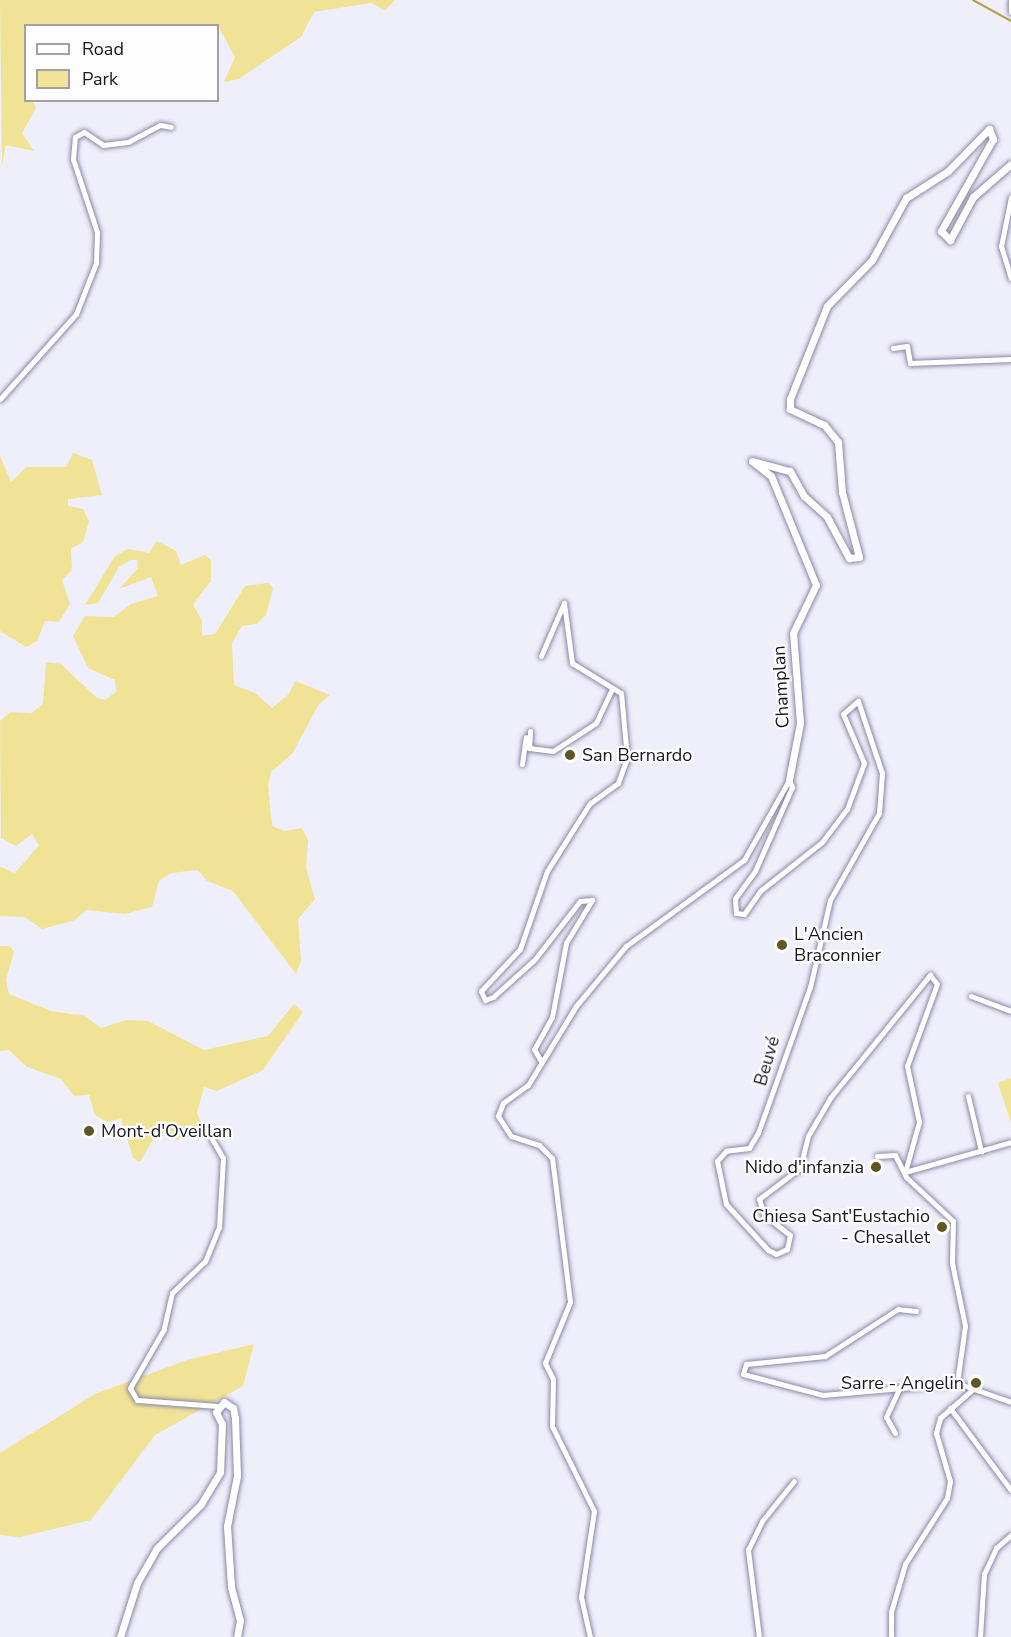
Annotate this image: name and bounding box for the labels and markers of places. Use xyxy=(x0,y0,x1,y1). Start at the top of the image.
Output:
place label: San Bernardo xyxy=(582,744,692,766)
marker: San Bernardo xyxy=(563,748,577,762)
place label: L'Ancien Braconnier xyxy=(794,924,881,966)
marker: L'Ancien Braconnier xyxy=(775,938,789,952)
place label: Mont-d'Oveillan xyxy=(101,1120,232,1142)
marker: Mont-d'Oveillan xyxy=(82,1124,96,1138)
place label: Nido d'infanzia xyxy=(745,1156,864,1178)
marker: Nido d'infanzia xyxy=(869,1160,883,1174)
place label: Chiesa Sant'Eustachio - Chesallet xyxy=(752,1206,930,1248)
marker: Chiesa Sant'Eustachio - Chesallet xyxy=(935,1220,949,1234)
place label: Sarre - Angelin xyxy=(841,1372,964,1394)
marker: Sarre - Angelin xyxy=(969,1376,983,1390)

